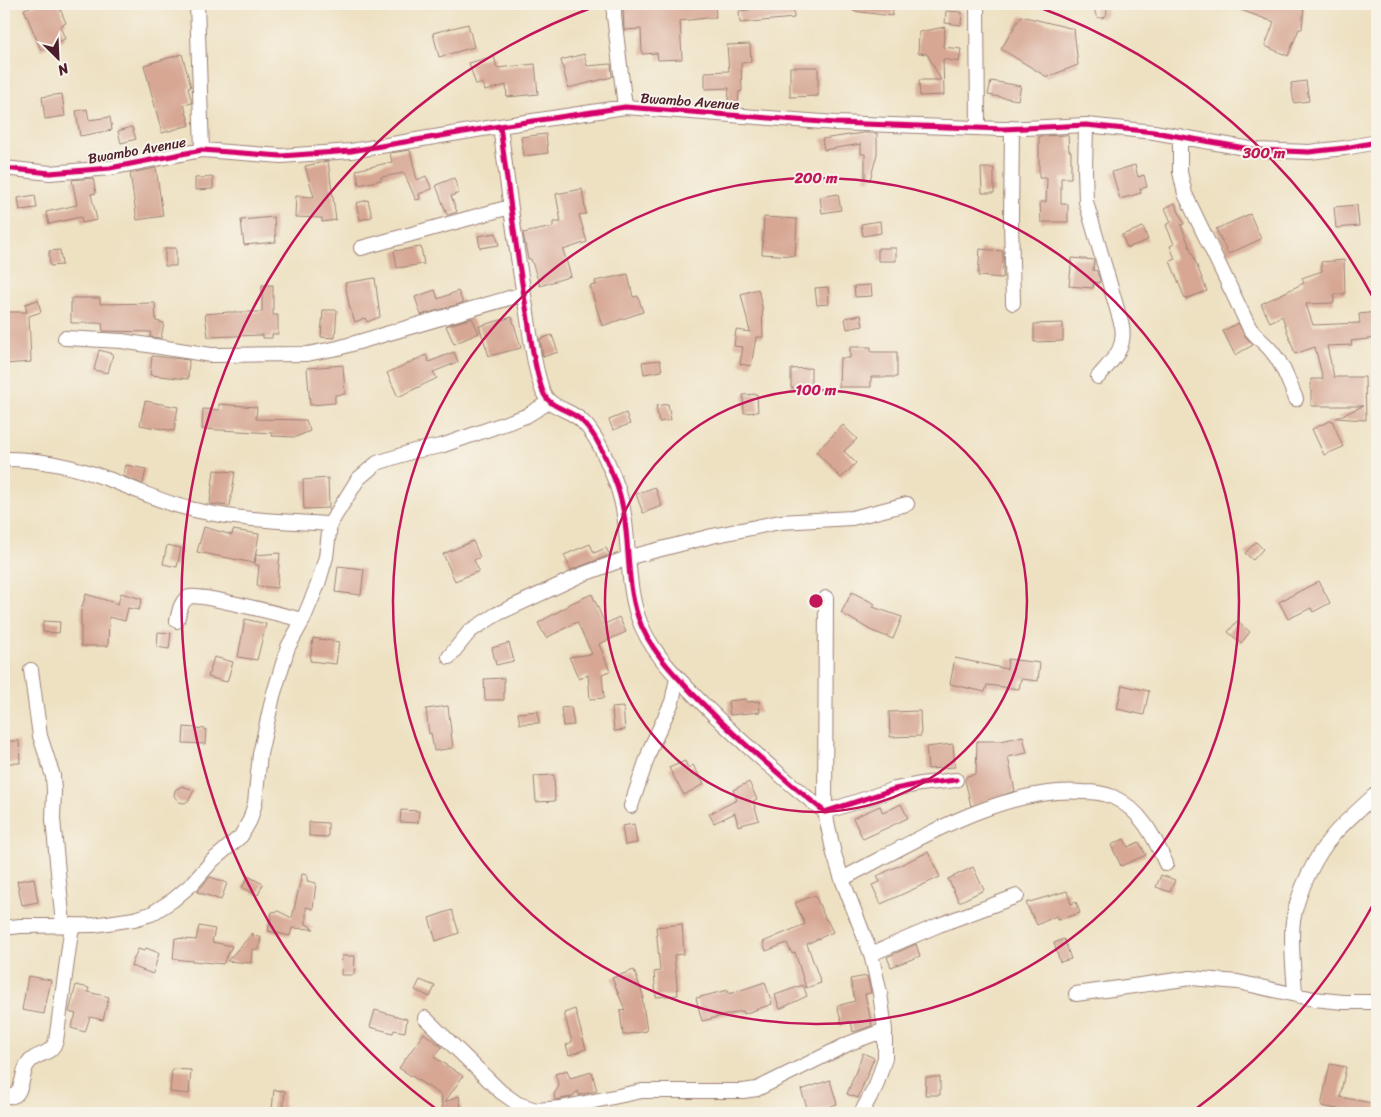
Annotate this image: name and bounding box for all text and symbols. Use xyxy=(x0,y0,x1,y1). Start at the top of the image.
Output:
north arrow xyxy=(32,32,82,82)
text: N xyxy=(53,56,74,83)
street label: Bwambo Avenue xyxy=(640,86,740,117)
street label: Bwambo Avenue xyxy=(86,130,188,171)
text: 300 m xyxy=(1242,140,1286,166)
text: 200 m xyxy=(793,165,838,191)
text: 100 m xyxy=(796,377,837,403)
centre of rings xyxy=(807,592,825,610)

